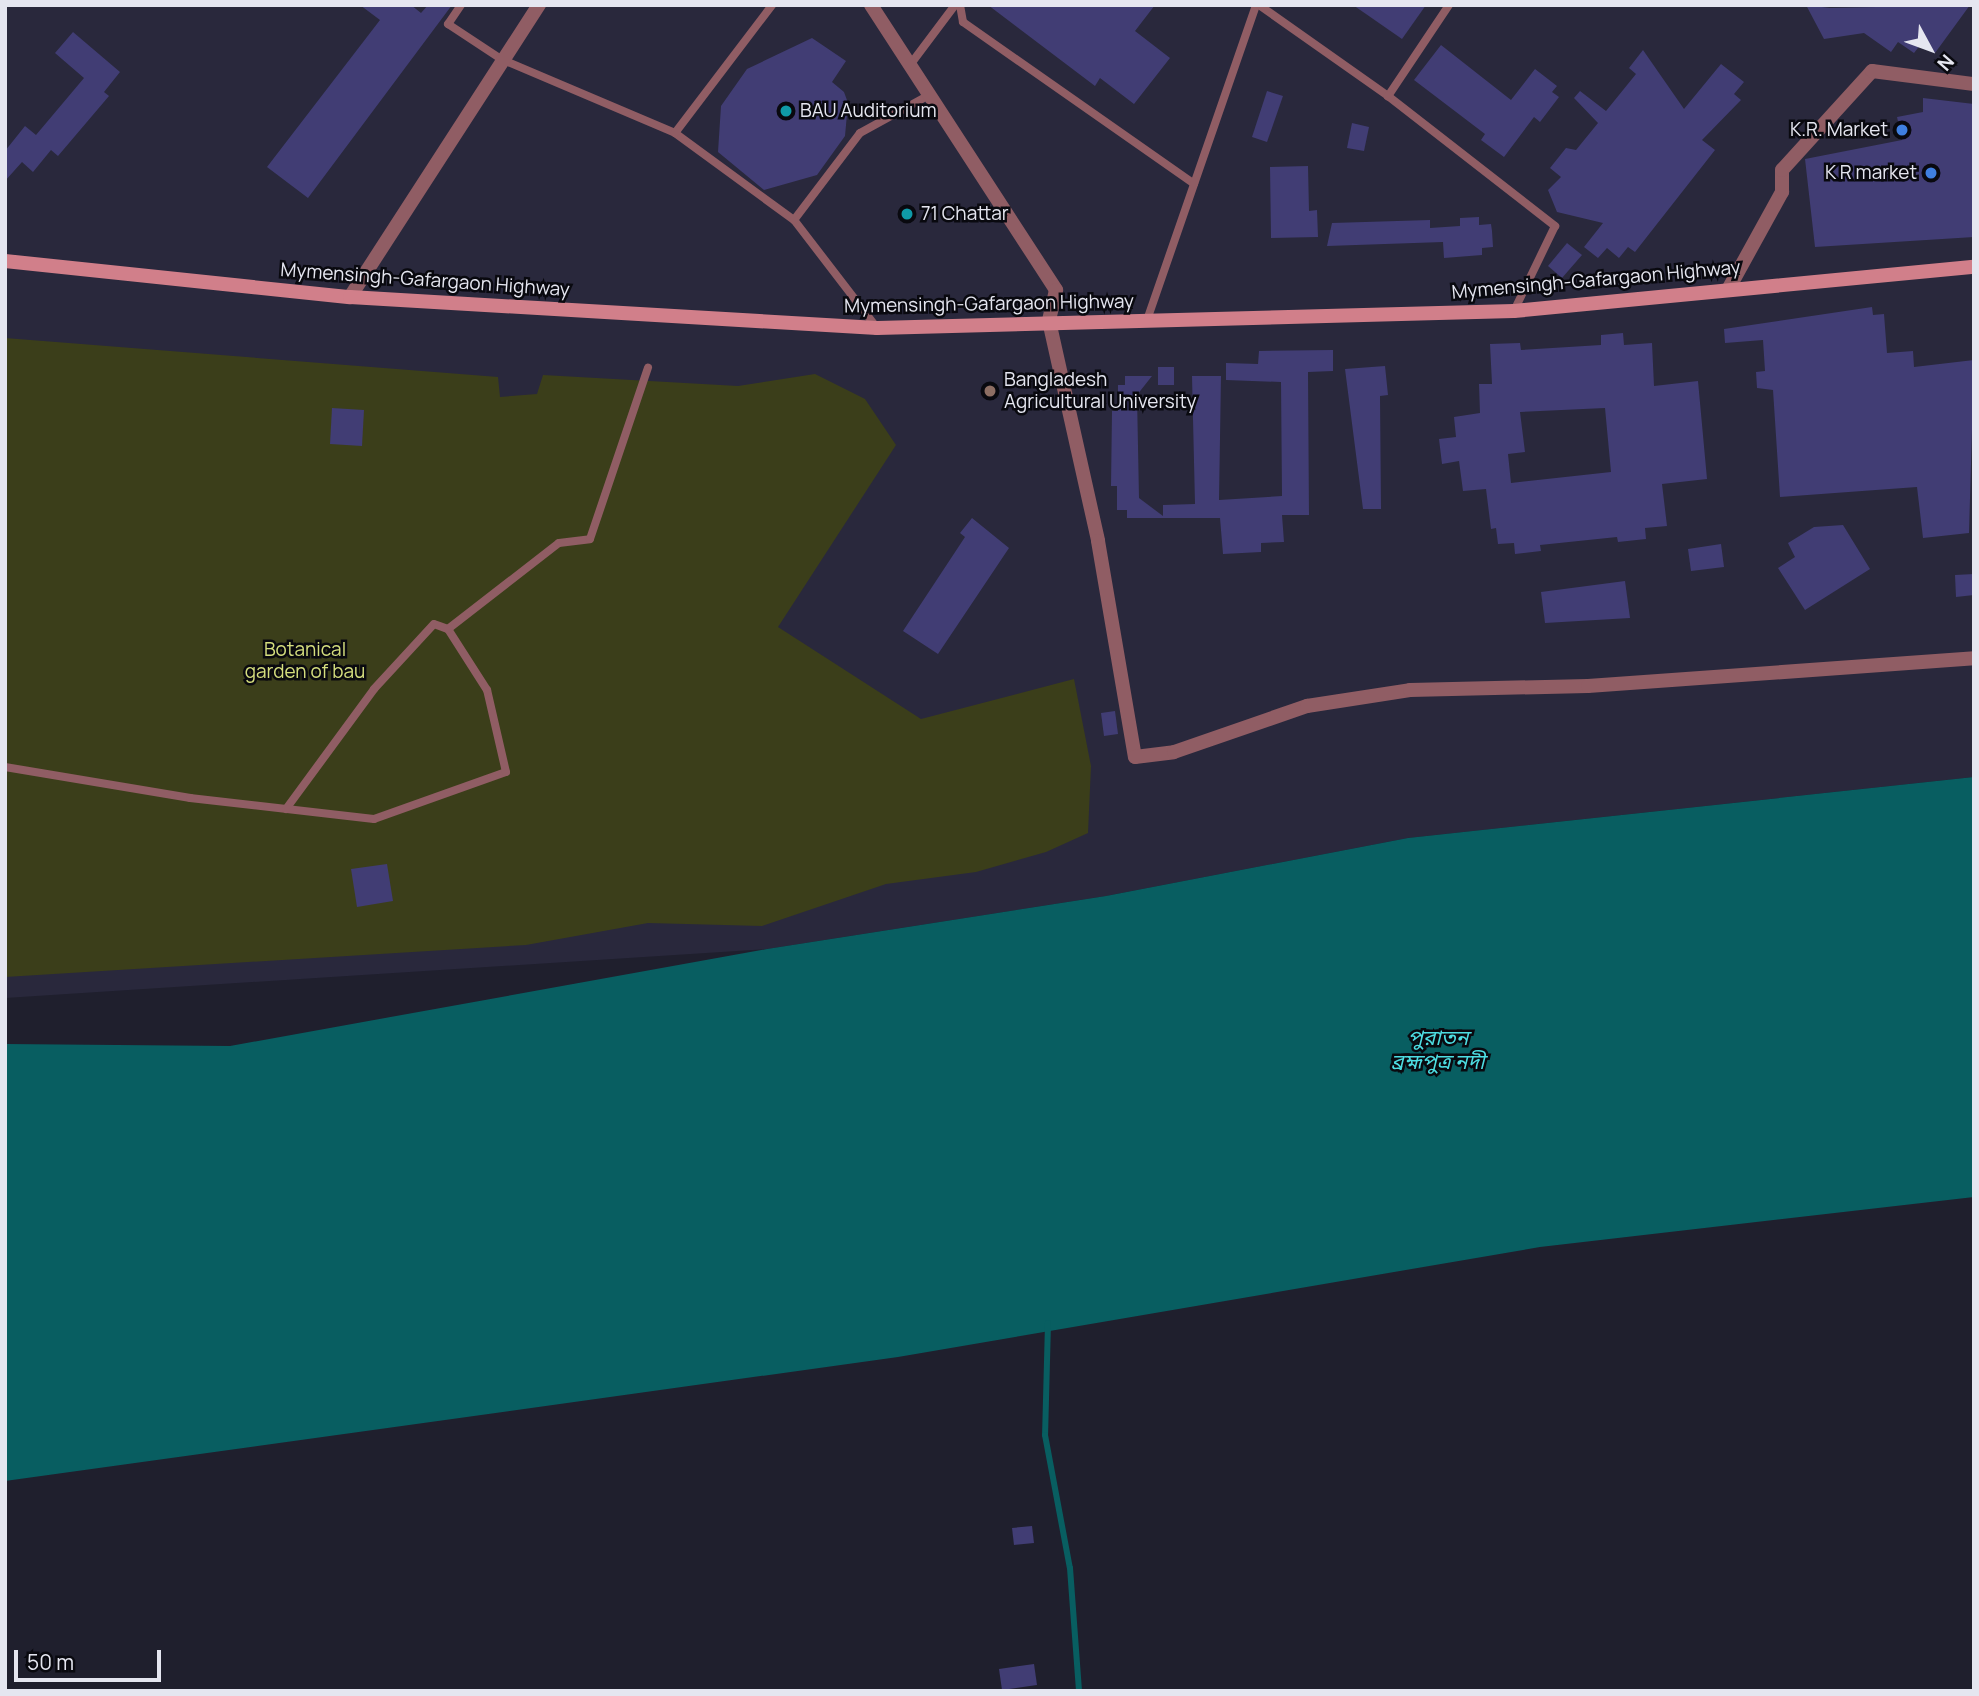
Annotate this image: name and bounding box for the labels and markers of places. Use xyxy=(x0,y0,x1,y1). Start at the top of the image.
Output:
place label: BAU Auditorium xyxy=(800,100,937,122)
marker: BAU Auditorium xyxy=(778,103,794,119)
place label: K.R. Market xyxy=(1790,119,1888,141)
marker: K.R. Market xyxy=(1894,122,1910,138)
place label: K R market xyxy=(1825,162,1917,184)
marker: K R market xyxy=(1923,165,1939,181)
place label: 71 Chattar xyxy=(921,203,1009,225)
marker: 71 Chattar xyxy=(899,206,915,222)
place label: Bangladesh Agricultural University xyxy=(1004,369,1197,413)
marker: Bangladesh Agricultural University xyxy=(982,383,998,399)

